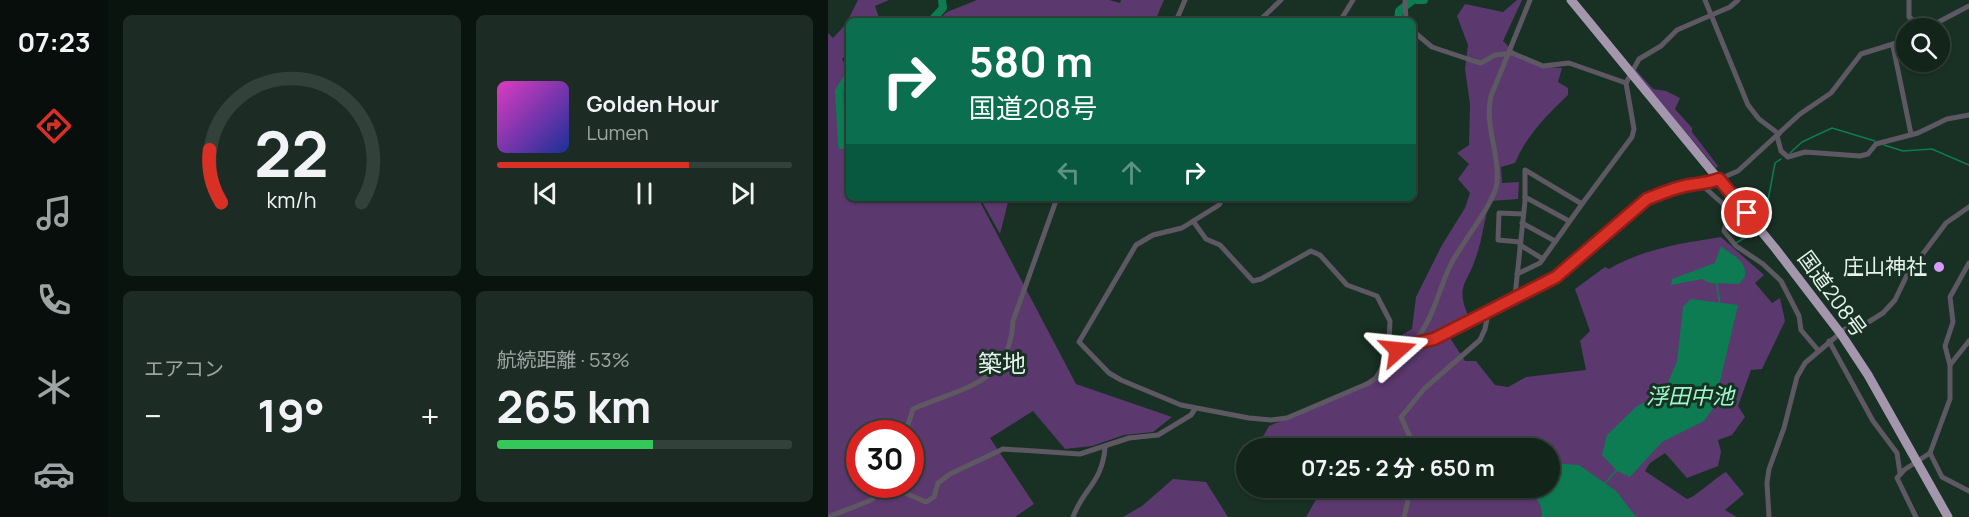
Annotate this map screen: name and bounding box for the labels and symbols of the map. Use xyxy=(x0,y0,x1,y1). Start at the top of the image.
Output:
pin xyxy=(1721,187,1772,238)
street label: 国道208号 xyxy=(1792,245,1874,342)
place label: 庄山神社 xyxy=(1843,252,1927,280)
marker: 庄山神社 xyxy=(1932,260,1946,274)
position arrow xyxy=(1366,318,1430,382)
district label: 築地 xyxy=(978,346,1026,379)
water label: 浮田中池 xyxy=(1646,381,1736,411)
speed limit sign: 30 xyxy=(846,420,924,498)

